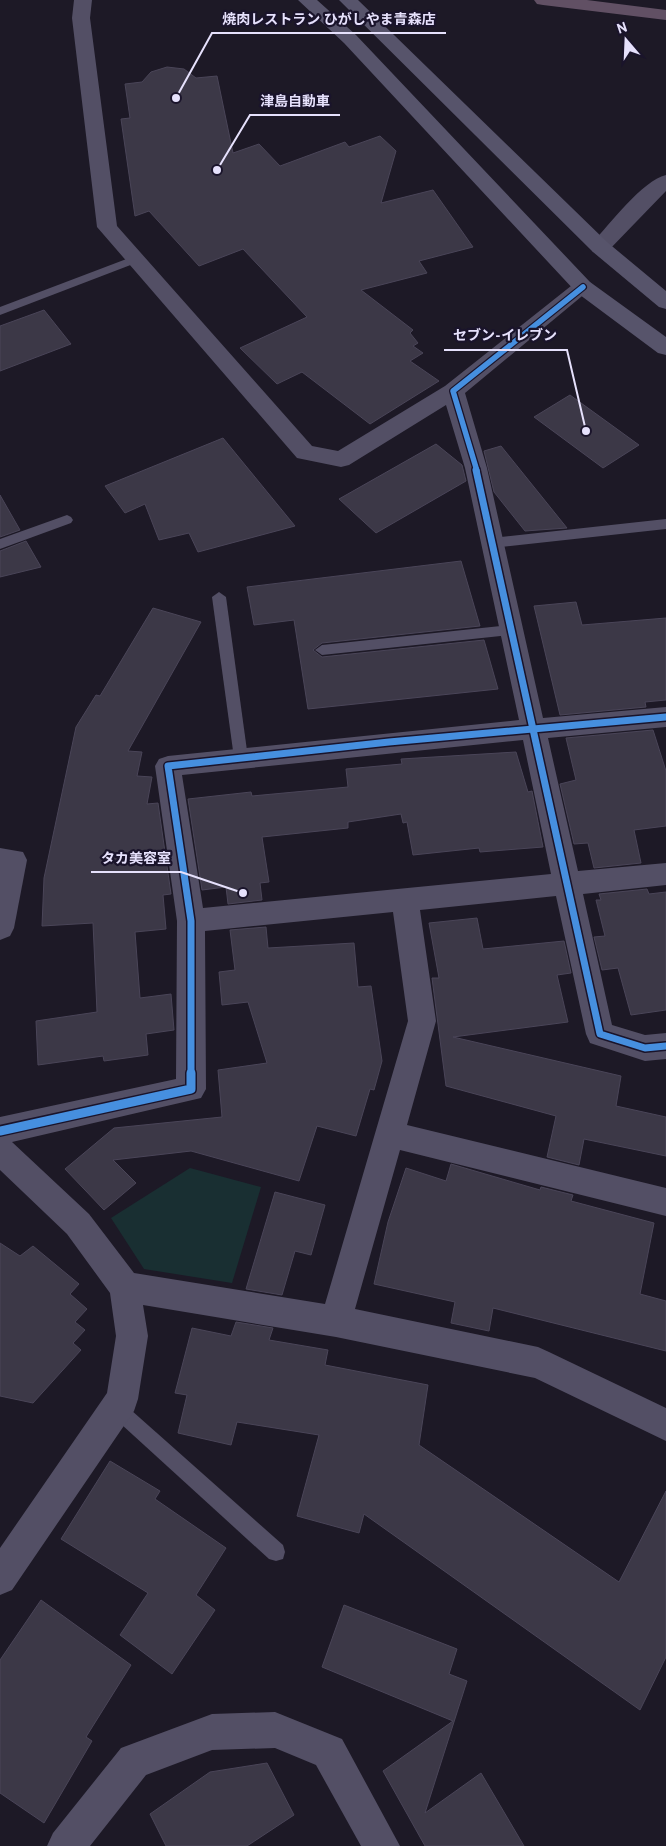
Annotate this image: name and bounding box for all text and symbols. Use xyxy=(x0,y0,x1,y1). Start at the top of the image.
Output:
callout: 焼肉レストラン ひがしやま青森店 xyxy=(212,4,446,33)
text: 焼肉レストラン ひがしやま青森店 xyxy=(222,11,436,29)
north arrow xyxy=(601,15,651,65)
text: N xyxy=(615,19,630,39)
callout: 津島自動車 xyxy=(250,86,340,115)
text: 津島自動車 xyxy=(260,94,330,111)
callout: セブン-イレブン xyxy=(444,321,567,350)
text: セブン-イレブン xyxy=(453,327,557,345)
callout: タカ美容室 xyxy=(91,843,181,872)
text: タカ美容室 xyxy=(101,851,171,868)

